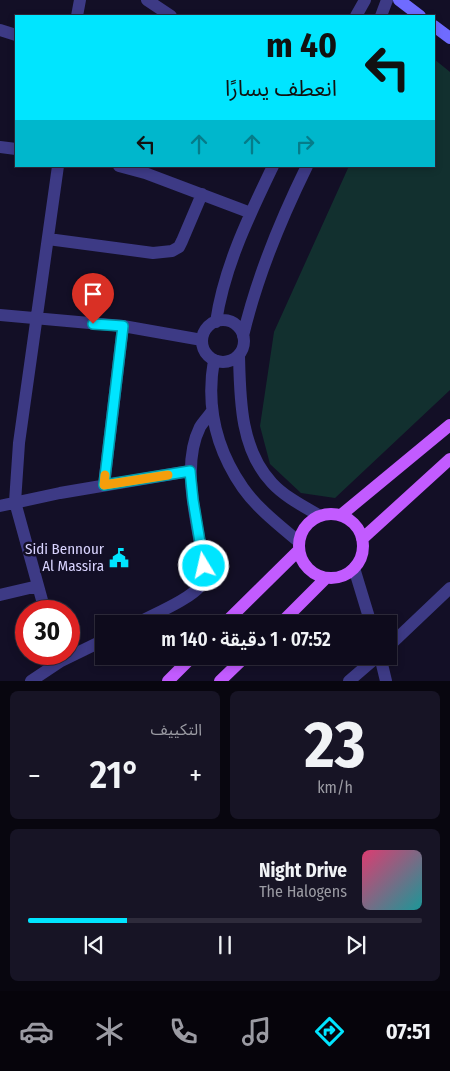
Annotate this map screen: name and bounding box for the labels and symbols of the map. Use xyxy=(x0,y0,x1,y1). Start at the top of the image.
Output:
pin xyxy=(72,273,114,324)
position arrow xyxy=(177,539,229,591)
place label: Sidi Bennour Al Massira xyxy=(25,540,105,575)
public building icon: Sidi Bennour Al Massira xyxy=(108,547,130,569)
speed limit sign: 30 xyxy=(15,600,80,665)

